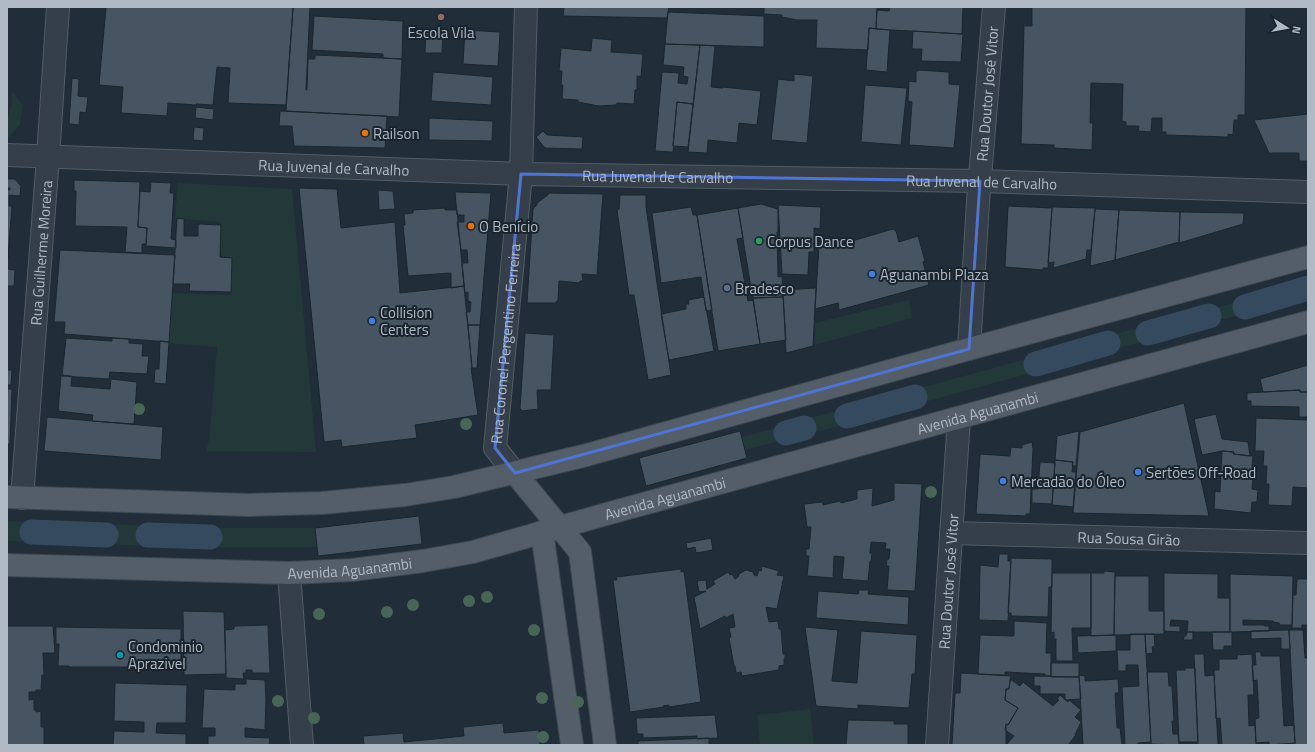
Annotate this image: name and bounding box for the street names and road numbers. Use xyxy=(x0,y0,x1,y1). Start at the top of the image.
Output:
street label: Rua Doutor José Vitor xyxy=(970,25,1004,162)
street label: Rua Juvenal de Carvalho xyxy=(258,153,410,181)
street label: Rua Juvenal de Carvalho xyxy=(582,163,733,189)
street label: Rua Juvenal de Carvalho xyxy=(906,168,1058,195)
street label: Rua Guilherme Moreira xyxy=(24,179,58,326)
street label: Rua Coronel Pergentino Ferreira xyxy=(484,242,526,445)
street label: Avenida Aguanambi xyxy=(914,385,1041,440)
street label: Avenida Aguanambi xyxy=(602,470,728,526)
street label: Rua Doutor José Vitor xyxy=(932,513,964,650)
street label: Rua Sousa Girão xyxy=(1077,525,1181,551)
street label: Avenida Aguanambi xyxy=(287,551,413,585)

